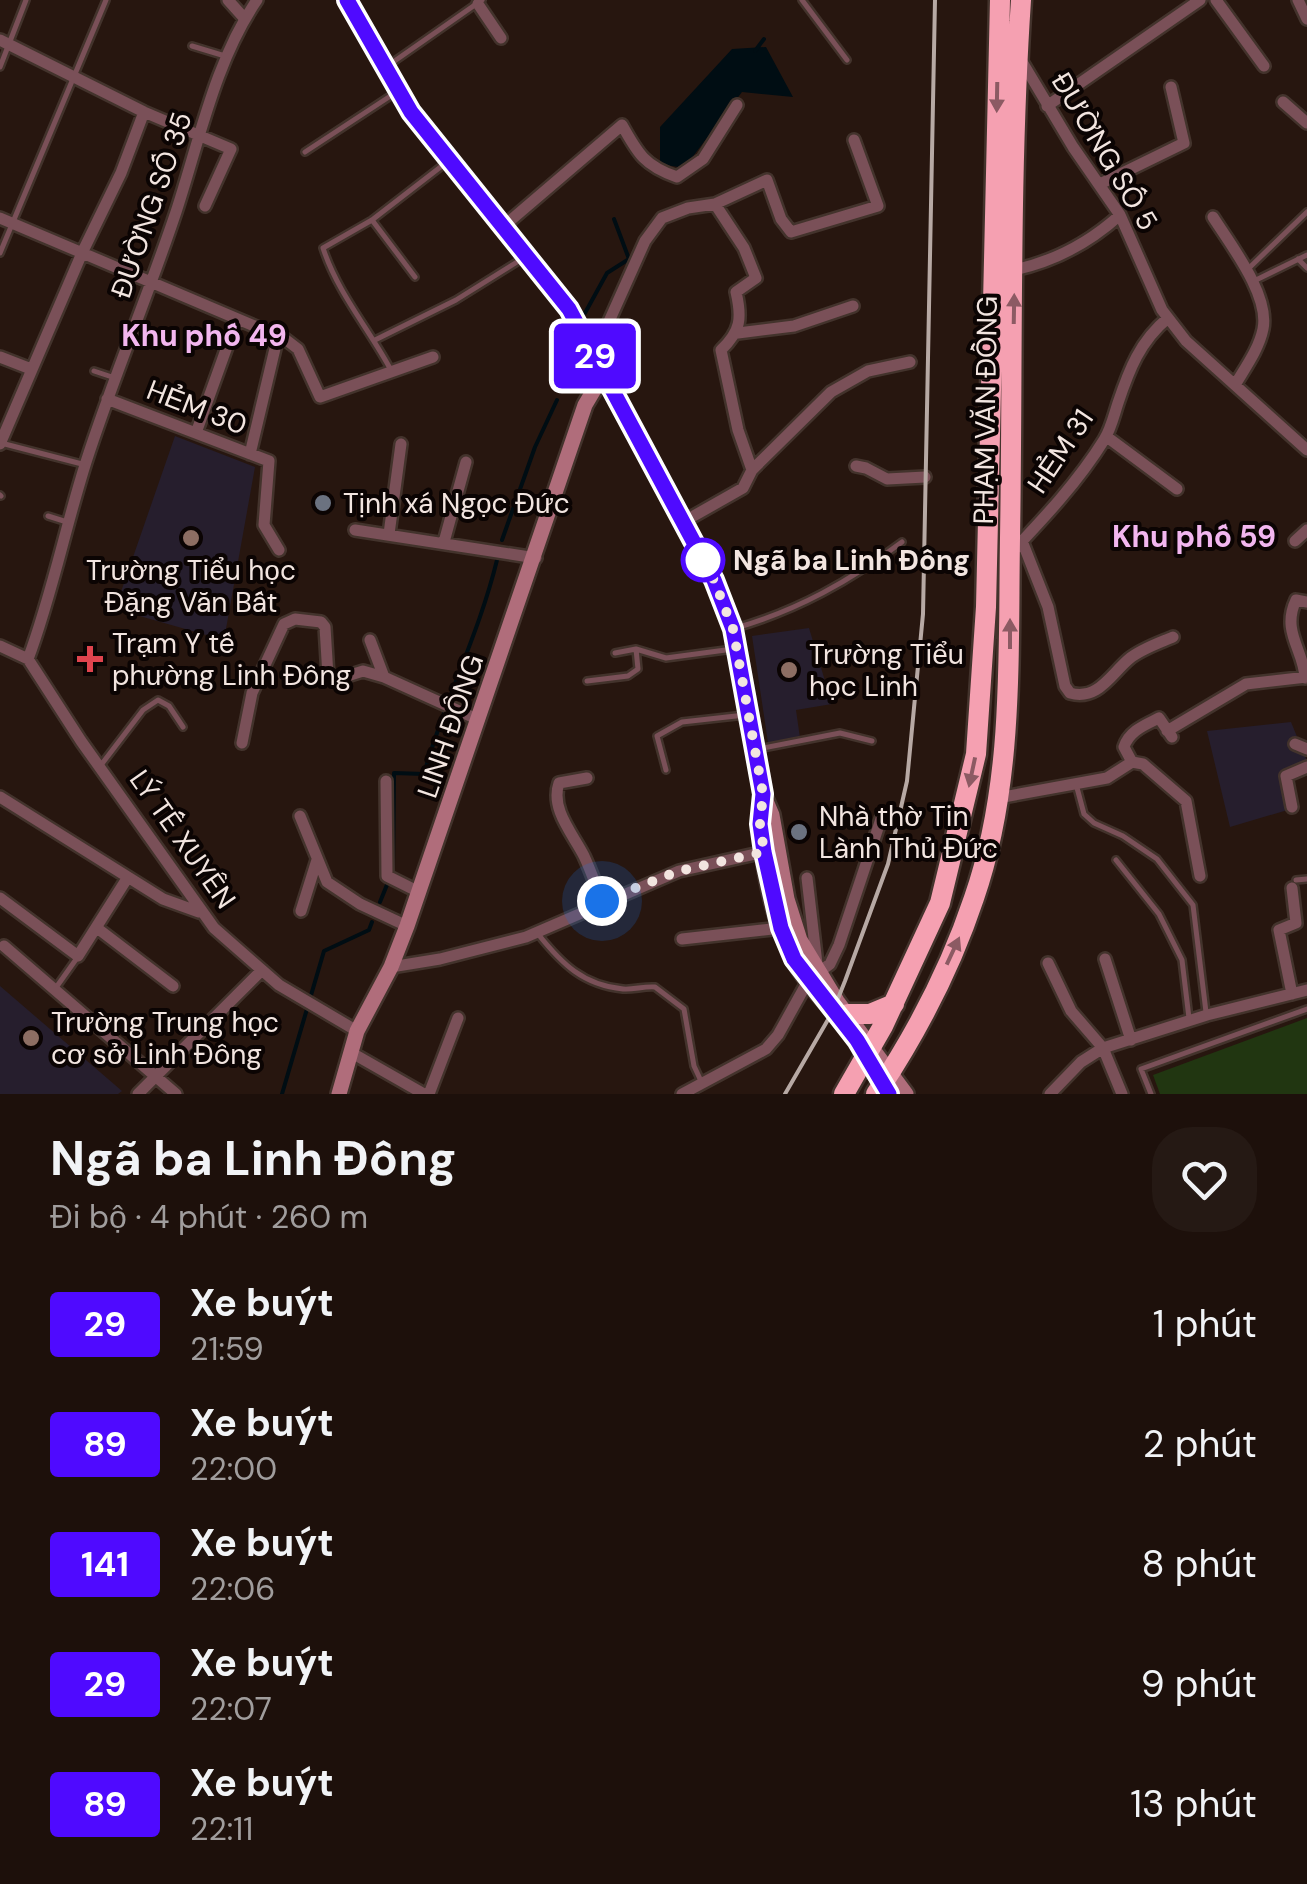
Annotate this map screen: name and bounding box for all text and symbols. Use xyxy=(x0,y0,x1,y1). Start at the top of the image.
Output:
street label: ĐƯỜNG SỐ 5 xyxy=(1043,65,1166,237)
one-way arrow xyxy=(988,82,1004,114)
street label: ĐƯỜNG SỐ 35 xyxy=(102,107,201,303)
one-way arrow xyxy=(1006,292,1022,324)
street label: PHẠM VĂN ĐỒNG xyxy=(965,295,1006,525)
district label: Khu phố 49 xyxy=(121,316,287,355)
line badge: 29 xyxy=(550,324,640,388)
text: 29 xyxy=(574,333,616,379)
street label: HẺM 30 xyxy=(141,371,252,443)
street label: HẺM 31 xyxy=(1019,402,1102,500)
place label: Tịnh xá Ngọc Đức xyxy=(343,485,570,522)
marker: Tịnh xá Ngọc Đức xyxy=(312,492,334,514)
district label: Khu phố 59 xyxy=(1112,517,1276,556)
marker: Trường Tiểu học Đặng Văn Bất xyxy=(180,527,202,549)
marker: Ngã ba Linh Đông xyxy=(682,539,724,581)
place label: Ngã ba Linh Đông xyxy=(733,542,970,579)
place label: Trường Tiểu học Đặng Văn Bất xyxy=(86,552,296,621)
one-way arrow xyxy=(1002,617,1018,649)
place label: Trạm Y tế phường Linh Đông xyxy=(112,625,351,694)
place label: Trường Tiểu học Linh xyxy=(809,636,964,705)
marker: Trạm Y tế phường Linh Đông xyxy=(77,646,103,672)
street label: LINH ĐÔNG xyxy=(409,650,492,803)
marker: Trường Tiểu học Linh xyxy=(778,659,800,681)
one-way arrow xyxy=(964,756,980,787)
street label: LÝ TẾ XUYÊN xyxy=(121,763,244,916)
place label: Nhà thờ Tin Lành Thủ Đức xyxy=(819,798,998,867)
marker: Nhà thờ Tin Lành Thủ Đức xyxy=(788,821,810,843)
your location xyxy=(577,876,627,926)
one-way arrow xyxy=(945,936,961,966)
place label: Trường Trung học cơ sở Linh Đông xyxy=(51,1004,279,1073)
marker: Trường Trung học cơ sở Linh Đông xyxy=(20,1027,42,1049)
text: Ngã ba Linh Đông xyxy=(50,1127,456,1190)
button: heart xyxy=(1152,1127,1257,1232)
text: Đi bộ · 4 phút · 260 m xyxy=(50,1196,368,1238)
text: Xe buýt xyxy=(190,1278,334,1328)
text: 1 phút xyxy=(1153,1299,1257,1349)
text: 29 xyxy=(84,1301,126,1347)
text: 21:59 xyxy=(190,1328,264,1370)
text: Xe buýt xyxy=(190,1398,334,1448)
text: 2 phút xyxy=(1143,1419,1257,1469)
text: 89 xyxy=(83,1421,127,1467)
text: 22:00 xyxy=(190,1448,277,1490)
text: Xe buýt xyxy=(190,1518,334,1568)
text: 8 phút xyxy=(1141,1539,1257,1589)
text: 141 xyxy=(81,1541,129,1587)
text: 22:06 xyxy=(190,1568,275,1610)
text: Xe buýt xyxy=(190,1638,334,1688)
text: 9 phút xyxy=(1141,1659,1257,1709)
text: 29 xyxy=(84,1661,126,1707)
text: 22:07 xyxy=(190,1688,272,1730)
text: Xe buýt xyxy=(190,1758,334,1808)
text: 13 phút xyxy=(1130,1779,1257,1829)
text: 89 xyxy=(83,1781,127,1827)
text: 22:11 xyxy=(190,1808,253,1850)

